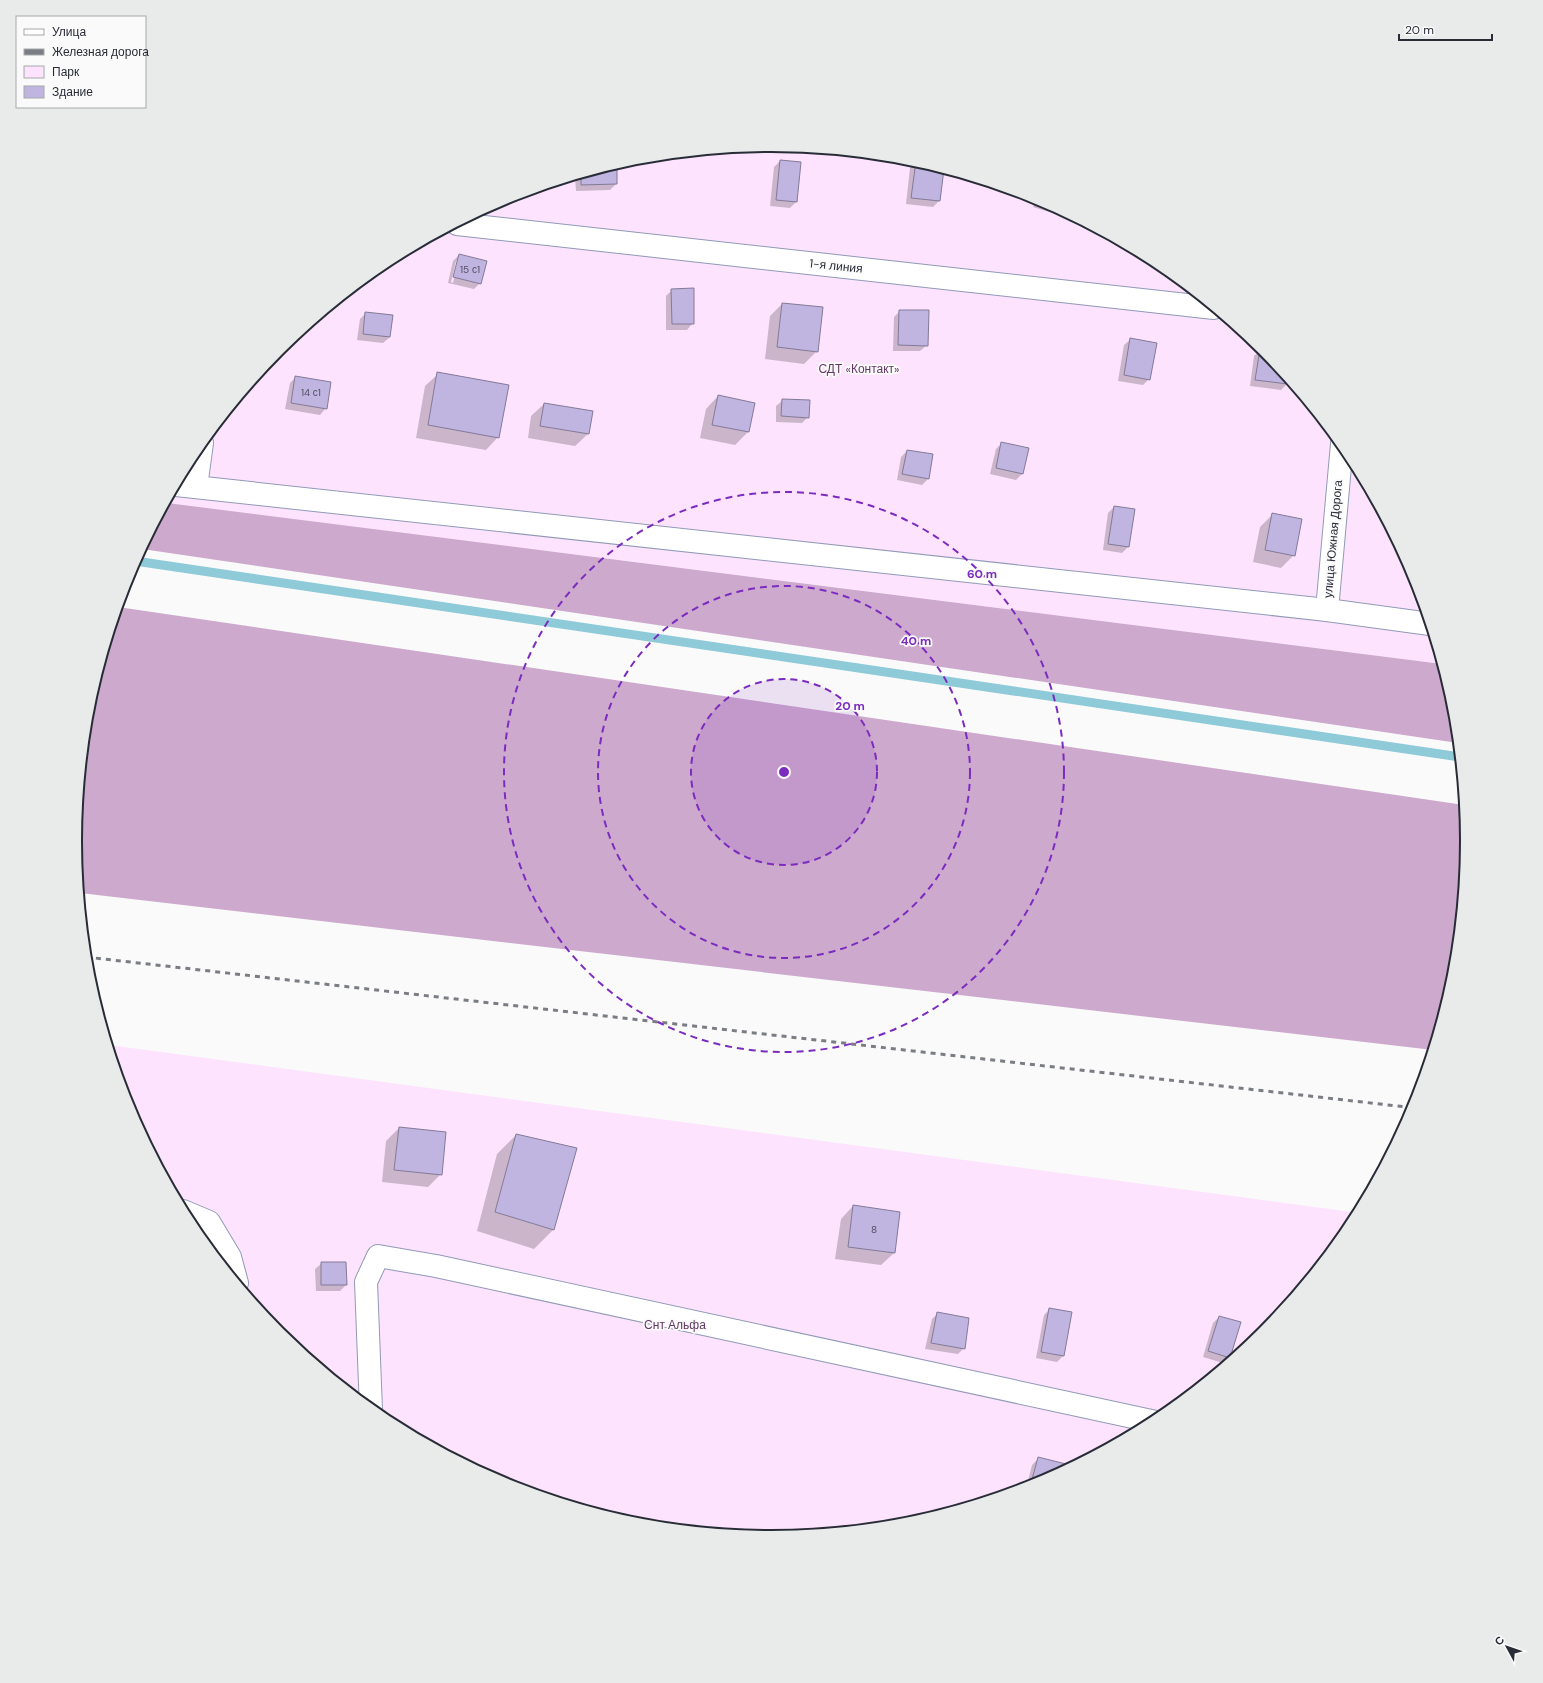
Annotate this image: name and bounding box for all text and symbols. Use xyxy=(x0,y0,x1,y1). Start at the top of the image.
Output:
legend xyxy=(16,16,146,108)
scale bar xyxy=(1399,16,1492,42)
text: 20 m xyxy=(1405,22,1434,38)
text: Улица xyxy=(52,24,86,40)
text: Железная дорога xyxy=(52,44,149,60)
text: Парк xyxy=(52,64,80,80)
text: Здание xyxy=(52,84,93,100)
street label: 1-я линия xyxy=(809,255,863,277)
house number: 15 с1 xyxy=(460,263,480,276)
park label: СДТ «Контакт» xyxy=(818,361,900,377)
house number: 14 с1 xyxy=(301,386,321,399)
street label: улица Южная Дорога xyxy=(1320,479,1346,599)
text: 60 m xyxy=(967,566,997,582)
text: 40 m xyxy=(901,633,931,649)
text: 20 m xyxy=(835,698,865,714)
centre of rings xyxy=(777,765,791,779)
house number: 8 xyxy=(871,1223,877,1236)
park label: Снт Альфа xyxy=(644,1317,706,1333)
north arrow xyxy=(1487,1627,1527,1667)
text: С xyxy=(1491,1633,1507,1648)

